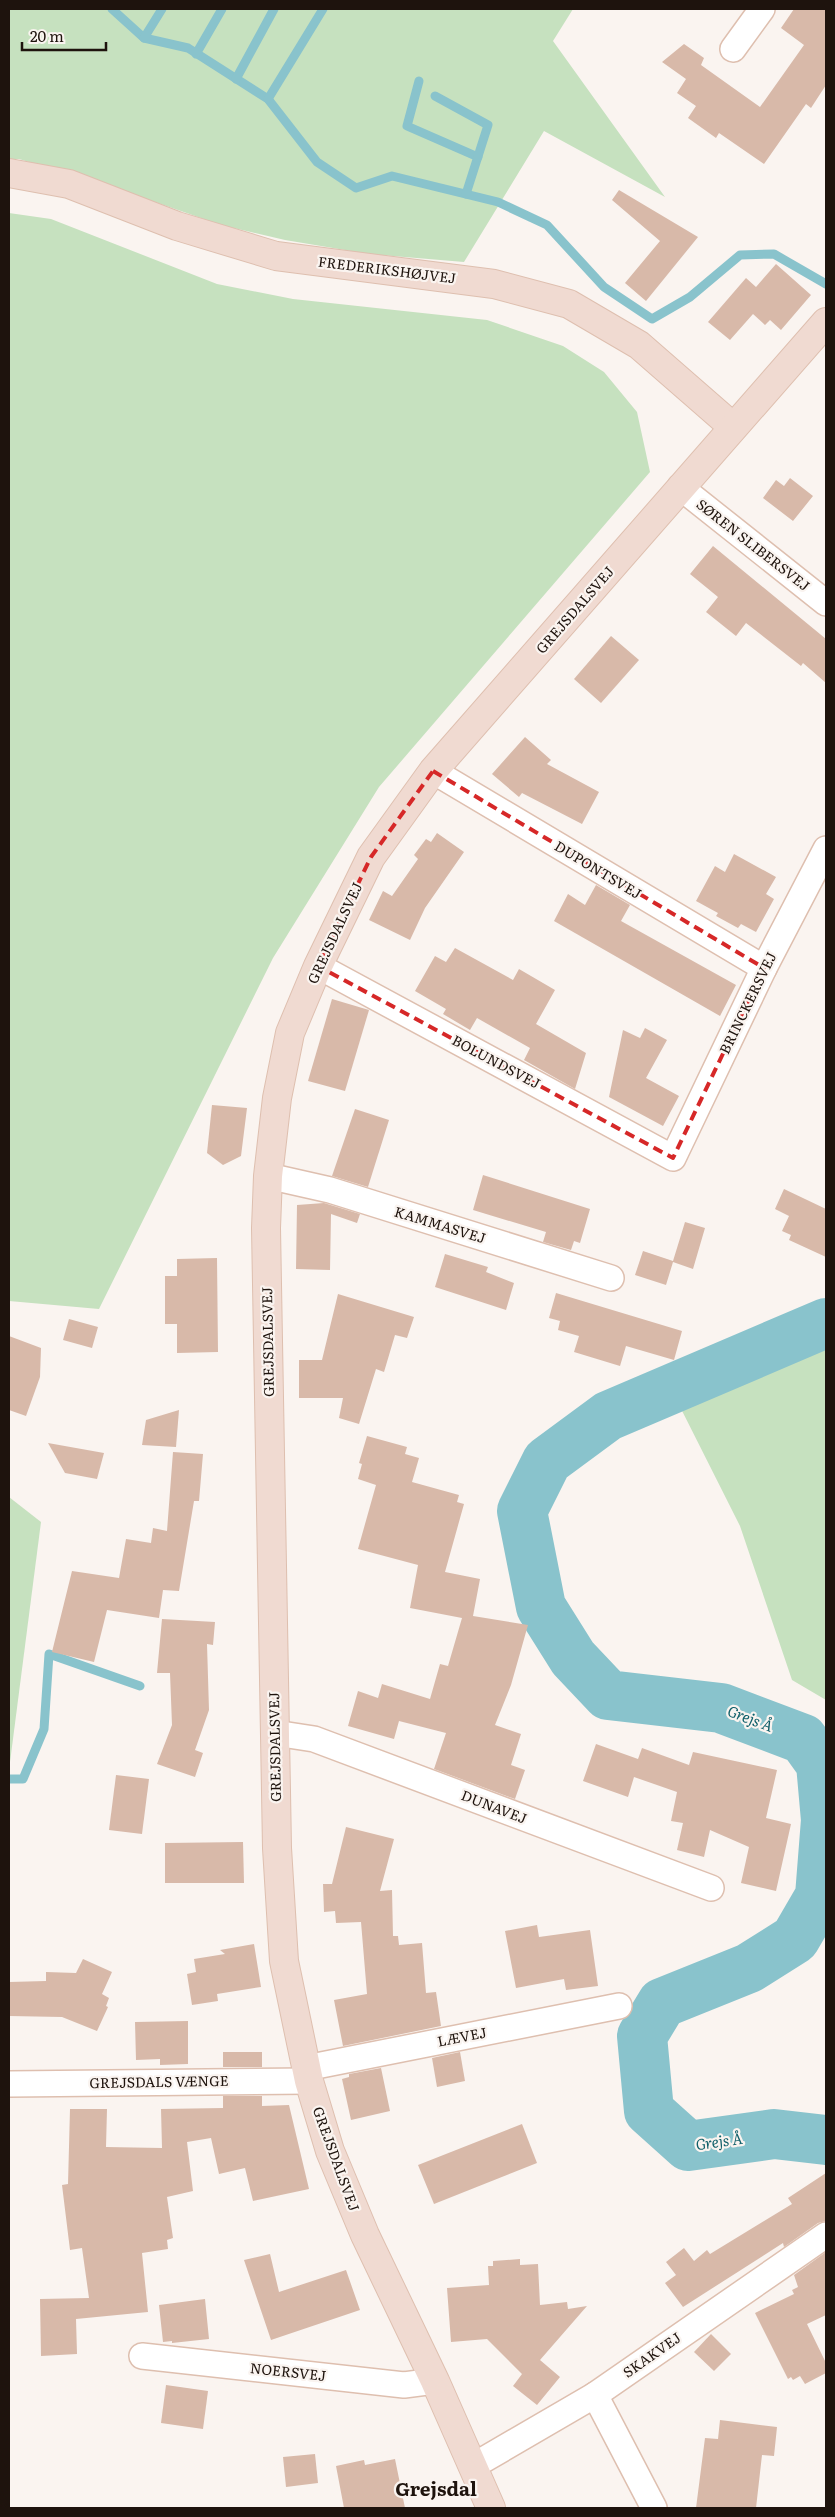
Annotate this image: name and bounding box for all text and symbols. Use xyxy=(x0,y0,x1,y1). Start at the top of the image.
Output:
scale bar xyxy=(22,20,106,52)
text: 20 m xyxy=(30,24,64,47)
street label: FREDERIKSHØJVEJ xyxy=(317,251,458,287)
street label: SØREN SLIBERSVEJ xyxy=(693,494,815,595)
street label: GREJSDALSVEJ xyxy=(531,561,618,657)
street label: DUPONTSVEJ xyxy=(551,835,646,903)
street label: GREJSDALSVEJ xyxy=(302,878,366,987)
street label: BRINCKERSVEJ xyxy=(714,948,781,1057)
street label: BOLUNDSVEJ xyxy=(449,1029,544,1093)
street label: KAMMASVEJ xyxy=(392,1201,489,1247)
street label: GREJSDALSVEJ xyxy=(256,1287,278,1397)
street label: GREJSDALSVEJ xyxy=(263,1692,285,1802)
water label: Grejs Å xyxy=(724,1698,777,1737)
street label: DUNAVEJ xyxy=(459,1784,530,1828)
street label: LÆVEJ xyxy=(435,2021,488,2051)
street label: GREJSDALS VÆNGE xyxy=(89,2070,229,2092)
street label: GREJSDALSVEJ xyxy=(309,2104,365,2214)
water label: Grejs Å xyxy=(694,2126,744,2155)
street label: SKAKVEJ xyxy=(618,2327,685,2381)
street label: NOERSVEJ xyxy=(249,2357,327,2385)
district label: Grejsdal xyxy=(395,2474,477,2502)

